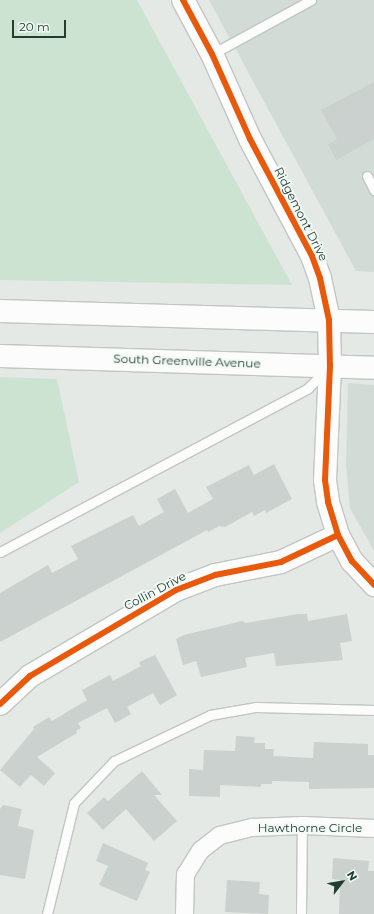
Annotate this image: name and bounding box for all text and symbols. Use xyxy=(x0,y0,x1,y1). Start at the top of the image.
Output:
scale bar xyxy=(14,12,68,38)
text: 20 m xyxy=(19,19,50,34)
street label: Ridgemont Drive xyxy=(271,165,331,263)
street label: South Greenville Avenue xyxy=(113,351,261,371)
street label: Collin Drive xyxy=(122,569,188,613)
street label: Hawthorne Circle xyxy=(258,821,362,835)
north arrow xyxy=(322,862,362,902)
text: N xyxy=(344,868,361,883)

